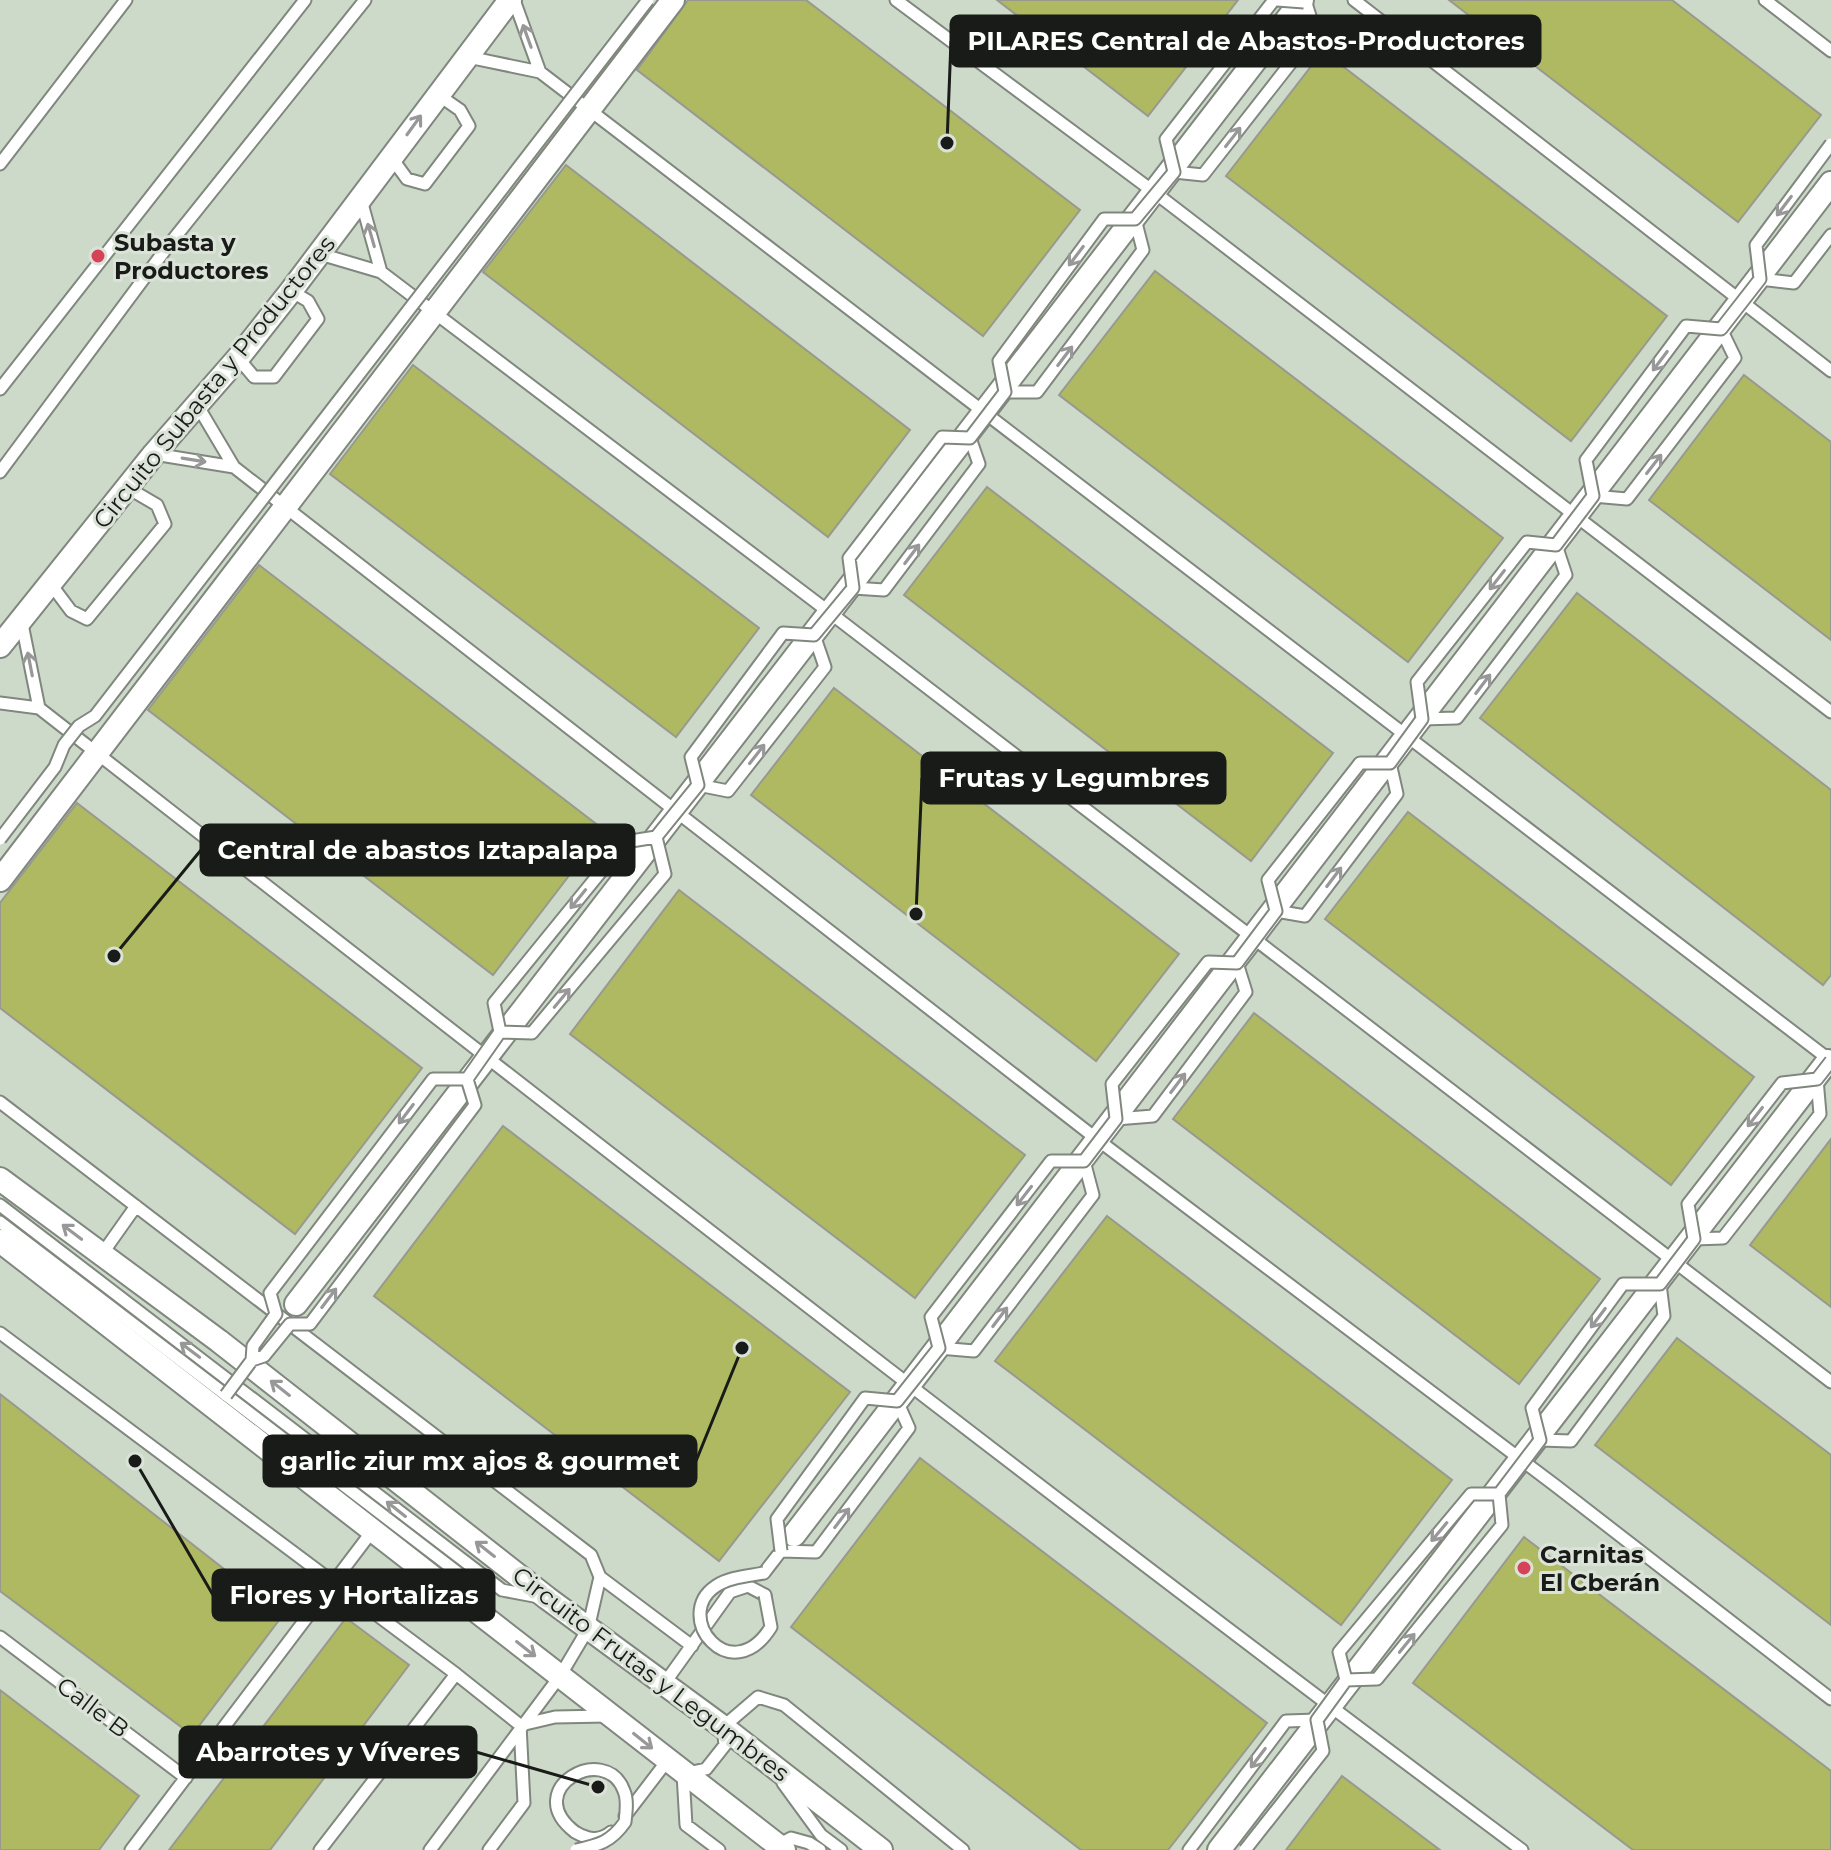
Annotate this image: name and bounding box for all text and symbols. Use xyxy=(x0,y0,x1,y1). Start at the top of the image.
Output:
callout: PILARES Central de Abastos-Productores xyxy=(951,16,1540,66)
one-way arrow xyxy=(519,24,533,49)
text: PILARES Central de Abastos-Productores xyxy=(967,25,1525,57)
one-way arrow xyxy=(405,115,422,136)
one-way arrow xyxy=(1224,127,1241,148)
one-way arrow xyxy=(1776,195,1793,217)
one-way arrow xyxy=(363,223,378,249)
place label: Subasta y Productores xyxy=(114,228,269,285)
street label: Circuito Subasta y Productores xyxy=(87,230,341,534)
one-way arrow xyxy=(1068,245,1085,267)
marker: Subasta y Productores xyxy=(89,247,107,265)
one-way arrow xyxy=(1056,345,1073,367)
one-way arrow xyxy=(1652,350,1669,371)
one-way arrow xyxy=(181,454,206,469)
one-way arrow xyxy=(1645,454,1662,475)
one-way arrow xyxy=(904,543,920,565)
one-way arrow xyxy=(1488,569,1505,590)
one-way arrow xyxy=(22,652,37,677)
one-way arrow xyxy=(1474,674,1491,695)
one-way arrow xyxy=(748,744,766,765)
callout: Frutas y Legumbres xyxy=(922,753,1225,803)
text: Frutas y Legumbres xyxy=(939,762,1210,794)
callout: Central de abastos Iztapalapa xyxy=(201,825,634,875)
text: Central de abastos Iztapalapa xyxy=(218,834,618,866)
one-way arrow xyxy=(1326,867,1343,888)
one-way arrow xyxy=(569,888,587,909)
one-way arrow xyxy=(553,988,571,1009)
one-way arrow xyxy=(1169,1073,1186,1094)
one-way arrow xyxy=(398,1103,415,1124)
one-way arrow xyxy=(1747,1106,1764,1127)
one-way arrow xyxy=(1015,1185,1032,1207)
one-way arrow xyxy=(62,1224,83,1241)
one-way arrow xyxy=(321,1288,338,1309)
one-way arrow xyxy=(992,1307,1009,1328)
one-way arrow xyxy=(1590,1307,1607,1328)
one-way arrow xyxy=(180,1341,201,1358)
one-way arrow xyxy=(270,1380,291,1397)
callout: garlic ziur mx ajos & gourmet xyxy=(264,1436,696,1486)
text: garlic ziur mx ajos & gourmet xyxy=(280,1445,680,1477)
one-way arrow xyxy=(386,1500,407,1517)
one-way arrow xyxy=(833,1508,850,1529)
one-way arrow xyxy=(1430,1522,1448,1542)
one-way arrow xyxy=(475,1540,496,1558)
place label: Carnitas El Cberán xyxy=(1540,1540,1660,1597)
marker: Carnitas El Cberán xyxy=(1515,1559,1533,1577)
street label: Circuito Frutas y Legumbres xyxy=(507,1560,795,1788)
callout: Flores y Hortalizas xyxy=(213,1570,494,1620)
text: Flores y Hortalizas xyxy=(229,1579,479,1611)
one-way arrow xyxy=(1398,1633,1416,1654)
one-way arrow xyxy=(515,1640,536,1658)
street label: Calle B xyxy=(51,1671,135,1743)
callout: Abarrotes y Víveres xyxy=(180,1727,476,1777)
one-way arrow xyxy=(632,1733,653,1750)
text: Abarrotes y Víveres xyxy=(195,1736,460,1768)
one-way arrow xyxy=(1249,1747,1266,1768)

